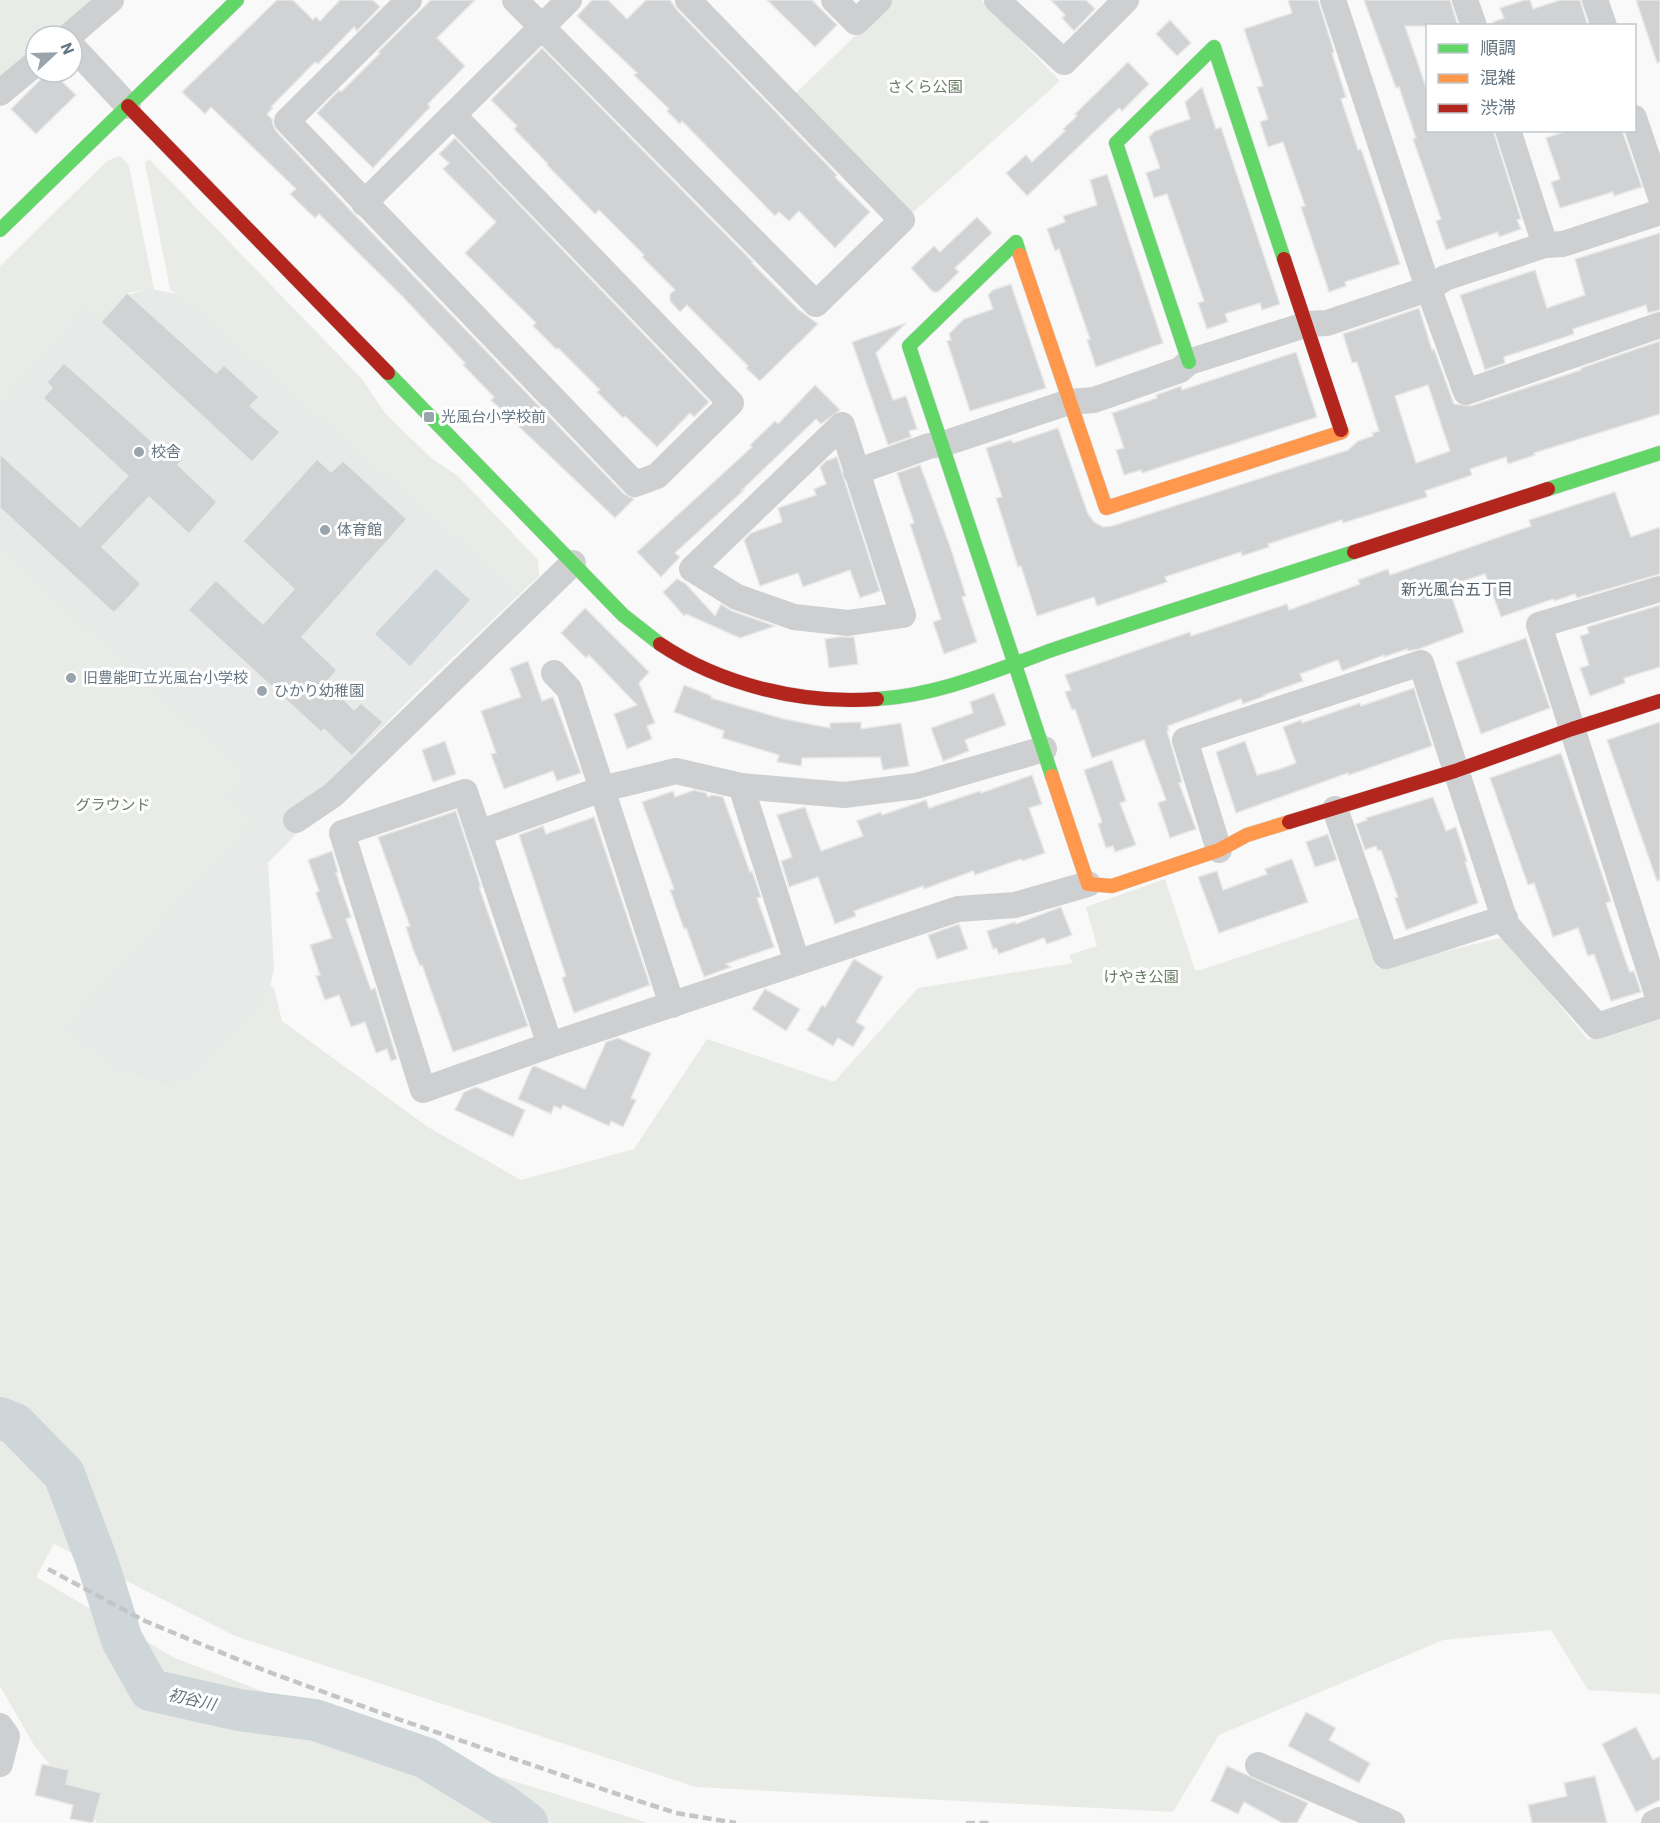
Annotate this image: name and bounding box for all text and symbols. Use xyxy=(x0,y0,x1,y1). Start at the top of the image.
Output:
north arrow xyxy=(24,24,84,84)
legend xyxy=(1426,24,1636,132)
text: 順調 xyxy=(1480,36,1516,58)
text: N xyxy=(58,40,79,57)
text: 混雑 xyxy=(1480,66,1516,88)
park label: さくら公園 xyxy=(887,77,963,95)
text: 渋滞 xyxy=(1480,96,1516,118)
place label: 光風台小学校前 xyxy=(441,407,546,425)
marker: 光風台小学校前 xyxy=(422,410,436,424)
place label: 校舎 xyxy=(151,442,181,460)
marker: 校舎 xyxy=(132,445,146,459)
place label: 体育館 xyxy=(337,520,382,538)
marker: 体育館 xyxy=(318,523,332,537)
district label: 新光風台五丁目 xyxy=(1401,579,1513,598)
place label: 旧豊能町立光風台小学校 xyxy=(83,668,248,686)
marker: 旧豊能町立光風台小学校 xyxy=(64,671,78,685)
place label: ひかり幼稚園 xyxy=(274,681,364,699)
marker: ひかり幼稚園 xyxy=(255,684,269,698)
park label: グラウンド xyxy=(75,795,151,813)
park label: けやき公園 xyxy=(1103,967,1179,985)
water label: 初谷川 xyxy=(167,1684,220,1714)

